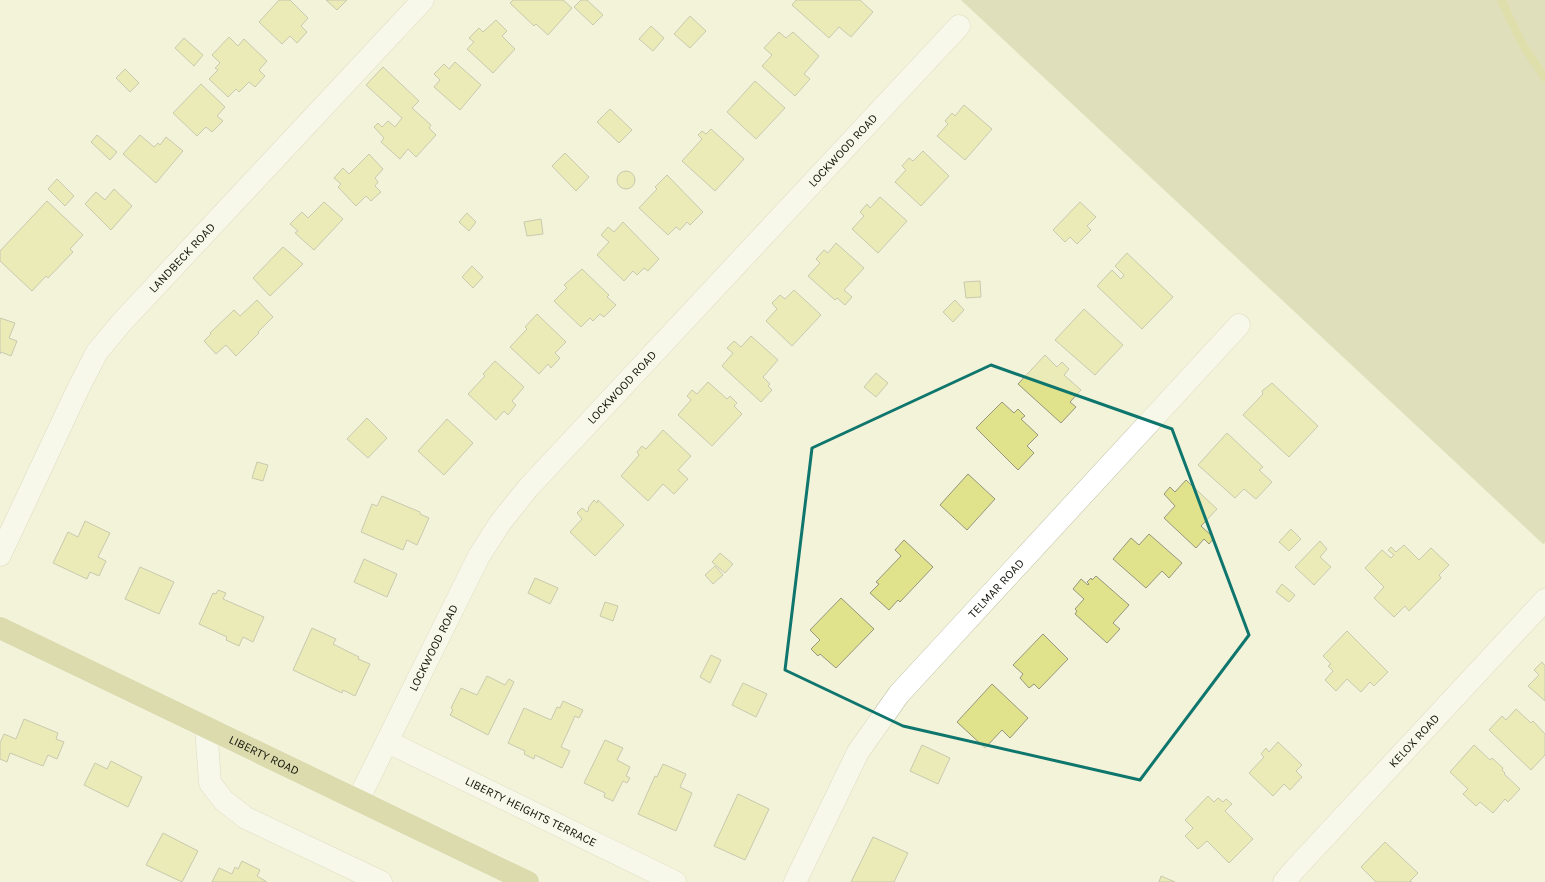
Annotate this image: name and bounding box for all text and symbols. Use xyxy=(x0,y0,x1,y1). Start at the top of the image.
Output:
street label: LOCKWOOD ROAD xyxy=(805,111,881,190)
street label: LANDBECK ROAD xyxy=(146,220,218,296)
street label: LOCKWOOD ROAD xyxy=(584,348,660,427)
street label: TELMAR ROAD xyxy=(965,556,1027,621)
street label: LOCKWOOD ROAD xyxy=(406,602,461,693)
street label: KELOX ROAD xyxy=(1386,711,1442,770)
street label: LIBERTY ROAD xyxy=(227,732,301,778)
street label: LIBERTY HEIGHTS TERRACE xyxy=(463,774,599,850)

